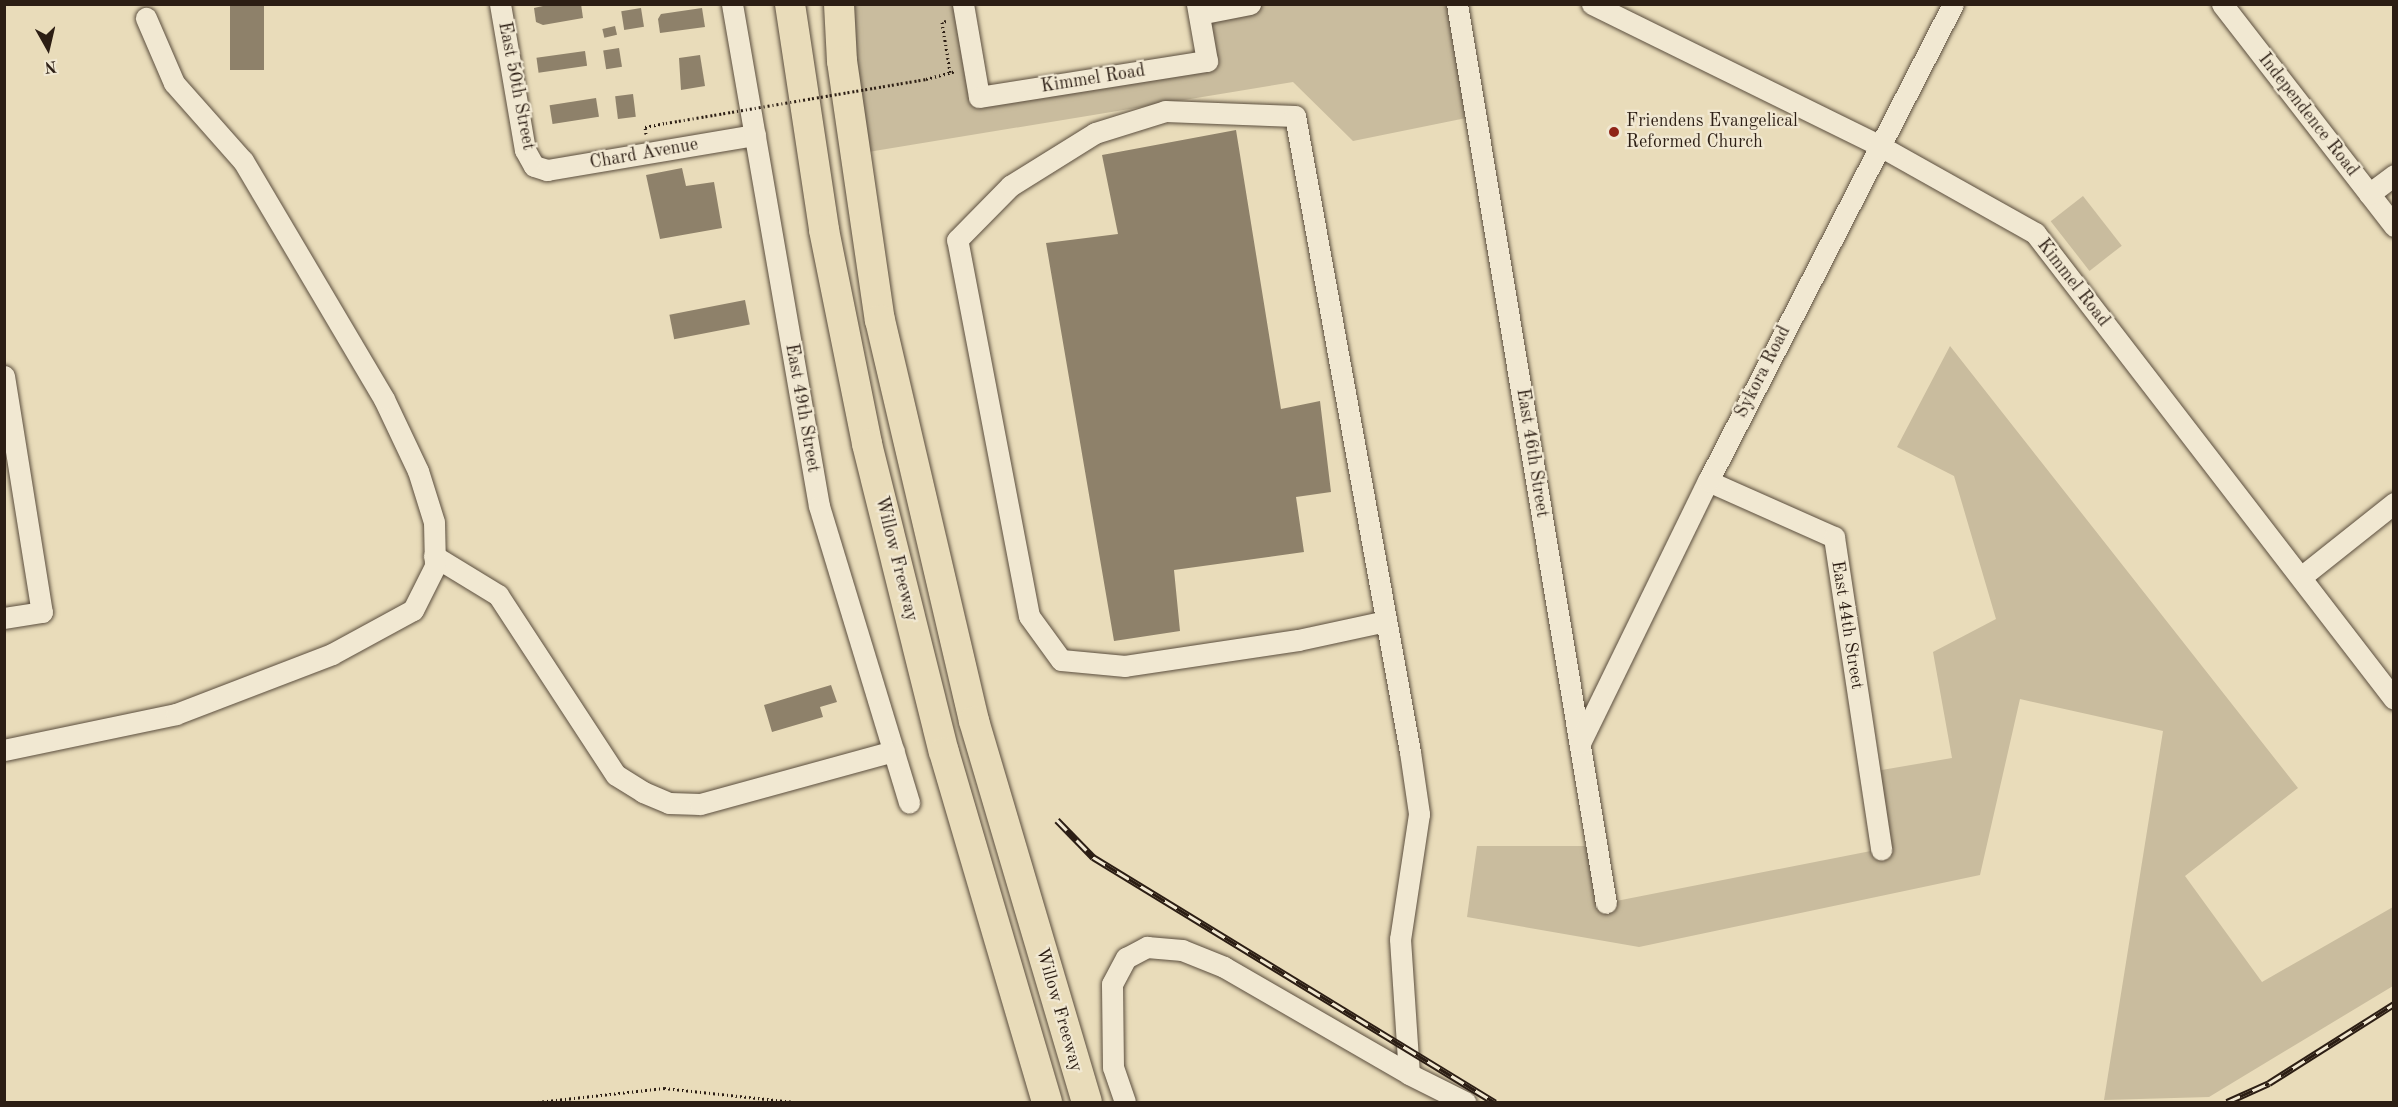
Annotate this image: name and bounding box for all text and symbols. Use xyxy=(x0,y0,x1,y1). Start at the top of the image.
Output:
north arrow xyxy=(18,18,78,78)
street label: East 50th Street xyxy=(493,20,539,152)
street label: Independence Road xyxy=(2253,49,2363,181)
text: N xyxy=(43,57,58,75)
street label: Kimmel Road xyxy=(1039,60,1147,98)
place label: Friendens Evangelical Reformed Church xyxy=(1626,111,1798,154)
marker: Friendens Evangelical Reformed Church xyxy=(1607,125,1621,139)
street label: Chard Avenue xyxy=(588,134,700,174)
street label: Kimmel Road xyxy=(2032,235,2114,331)
street label: Sykora Road xyxy=(1731,322,1795,422)
street label: East 49th Street xyxy=(780,342,824,474)
street label: East 46th Street xyxy=(1511,387,1553,519)
street label: Willow Freeway xyxy=(870,494,922,624)
street label: East 44th Street xyxy=(1826,559,1868,691)
street label: Willow Freeway xyxy=(1031,945,1087,1075)

